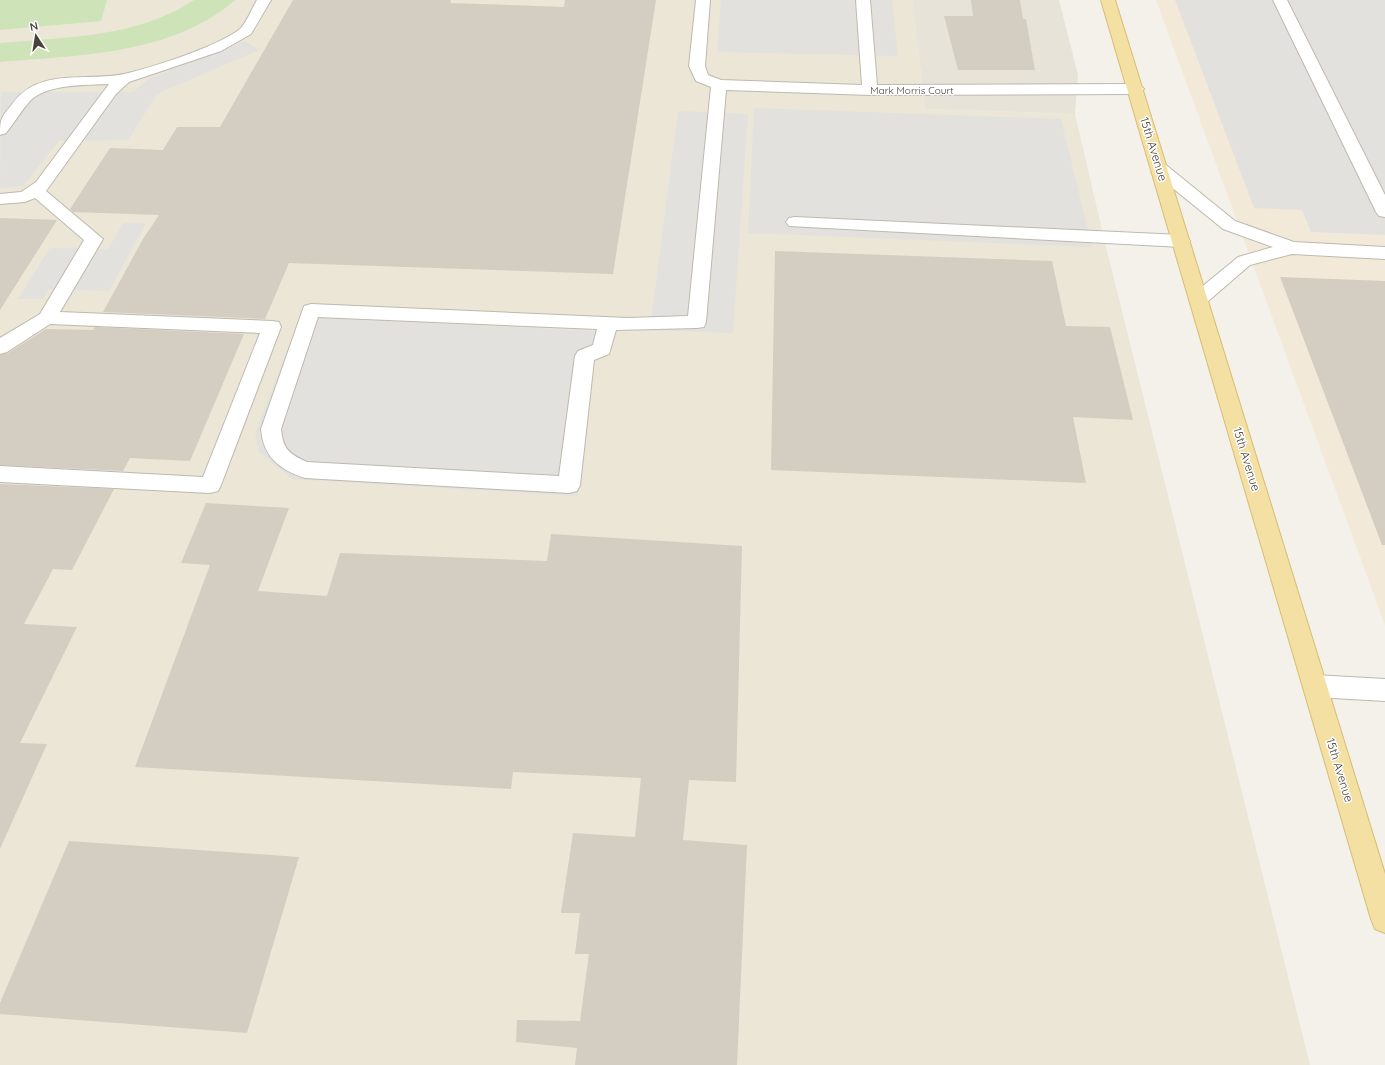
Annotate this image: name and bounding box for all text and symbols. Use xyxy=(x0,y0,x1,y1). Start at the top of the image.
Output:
north arrow xyxy=(16,16,56,56)
text: N xyxy=(29,19,39,34)
street label: Mark Morris Court xyxy=(870,84,954,97)
street label: 15th Avenue xyxy=(1137,115,1171,183)
street label: 15th Avenue xyxy=(1230,425,1264,493)
street label: 15th Avenue xyxy=(1323,736,1357,804)

